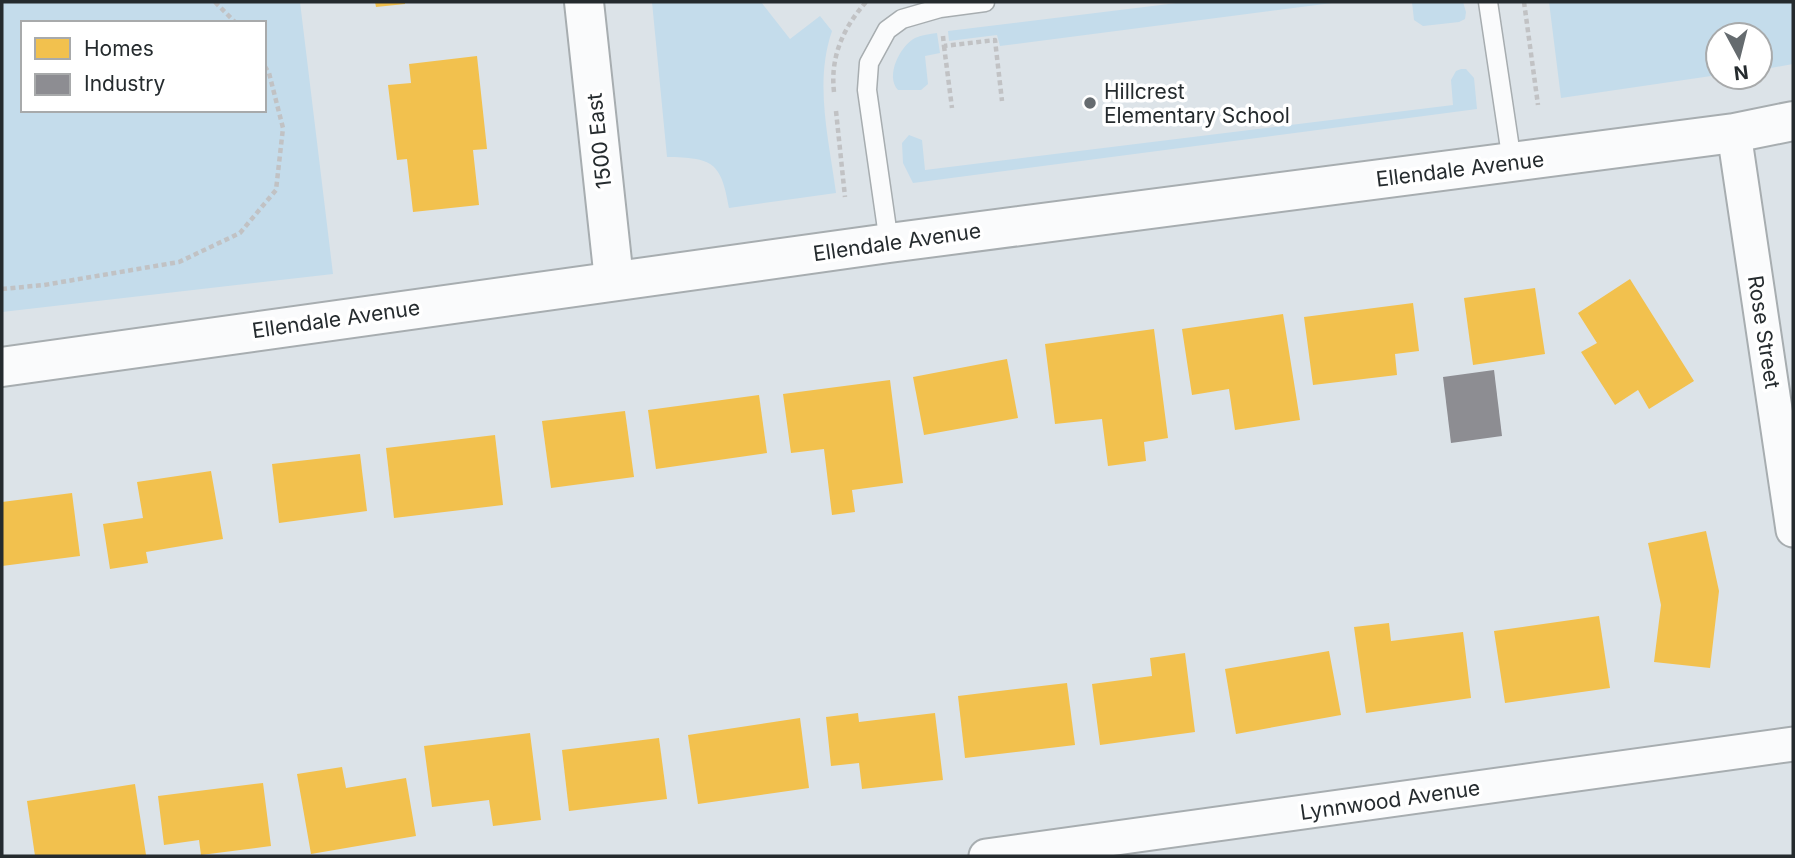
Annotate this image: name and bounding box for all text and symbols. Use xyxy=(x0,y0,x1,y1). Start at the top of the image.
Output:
legend xyxy=(21,21,266,112)
north arrow xyxy=(1704,21,1774,91)
text: Homes xyxy=(84,36,154,61)
text: N xyxy=(1732,60,1750,85)
text: Industry xyxy=(84,71,166,96)
place label: Hillcrest Elementary School xyxy=(1104,79,1290,128)
street label: 1500 East xyxy=(582,92,616,190)
marker: Hillcrest Elementary School xyxy=(1082,95,1098,111)
street label: Ellendale Avenue xyxy=(1375,146,1545,192)
street label: Ellendale Avenue xyxy=(812,218,982,266)
street label: Rose Street xyxy=(1743,274,1785,391)
street label: Ellendale Avenue xyxy=(251,295,421,343)
street label: Lynnwood Avenue xyxy=(1298,775,1482,825)

